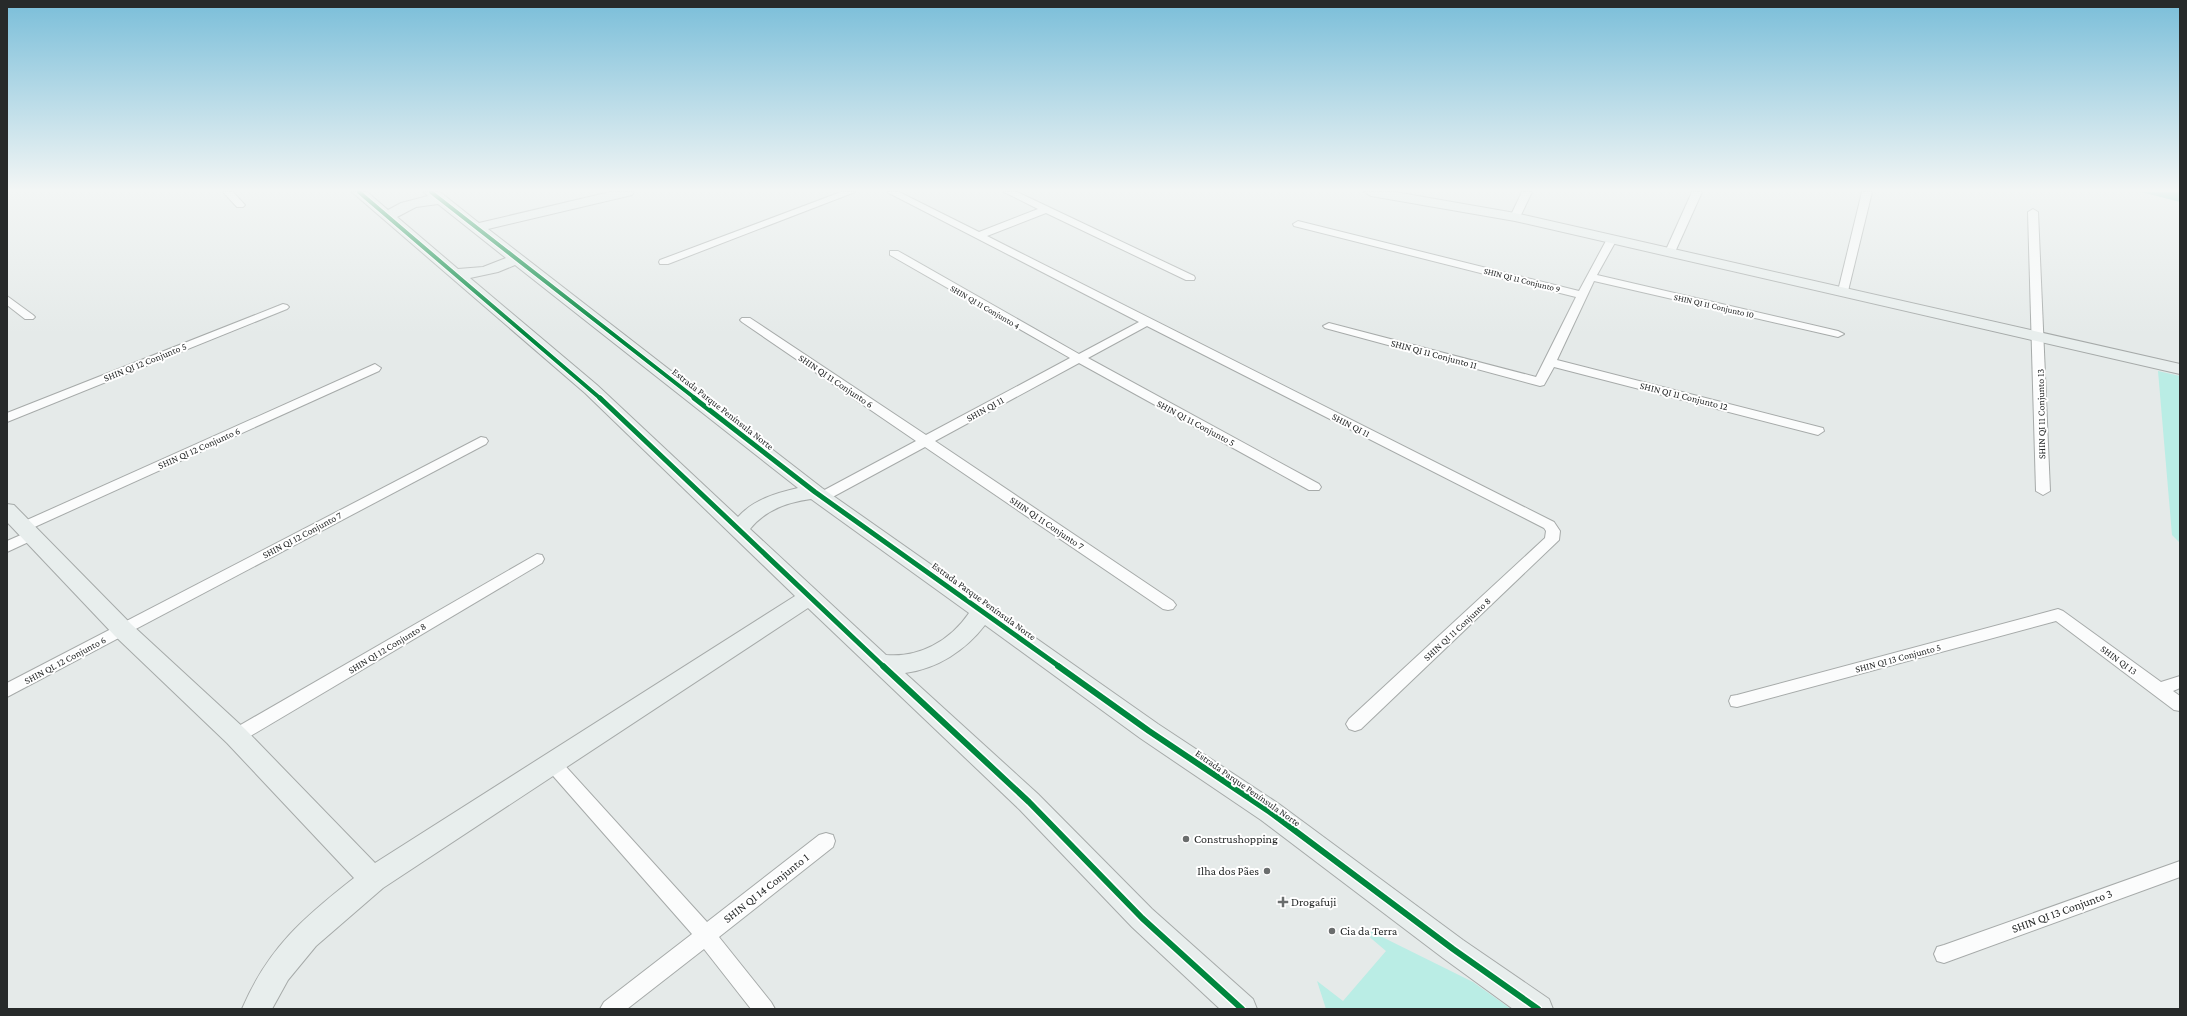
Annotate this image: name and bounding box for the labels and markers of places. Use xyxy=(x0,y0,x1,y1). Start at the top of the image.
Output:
place label: Construshopping xyxy=(1194,832,1278,846)
marker: Construshopping xyxy=(1181,834,1191,844)
place label: Ilha dos Pães xyxy=(1197,864,1259,878)
marker: Ilha dos Pães xyxy=(1262,866,1272,876)
place label: Drogafuji xyxy=(1291,895,1336,909)
marker: Drogafuji xyxy=(1278,897,1288,907)
place label: Cia da Terra xyxy=(1340,924,1398,938)
marker: Cia da Terra xyxy=(1327,926,1337,936)

